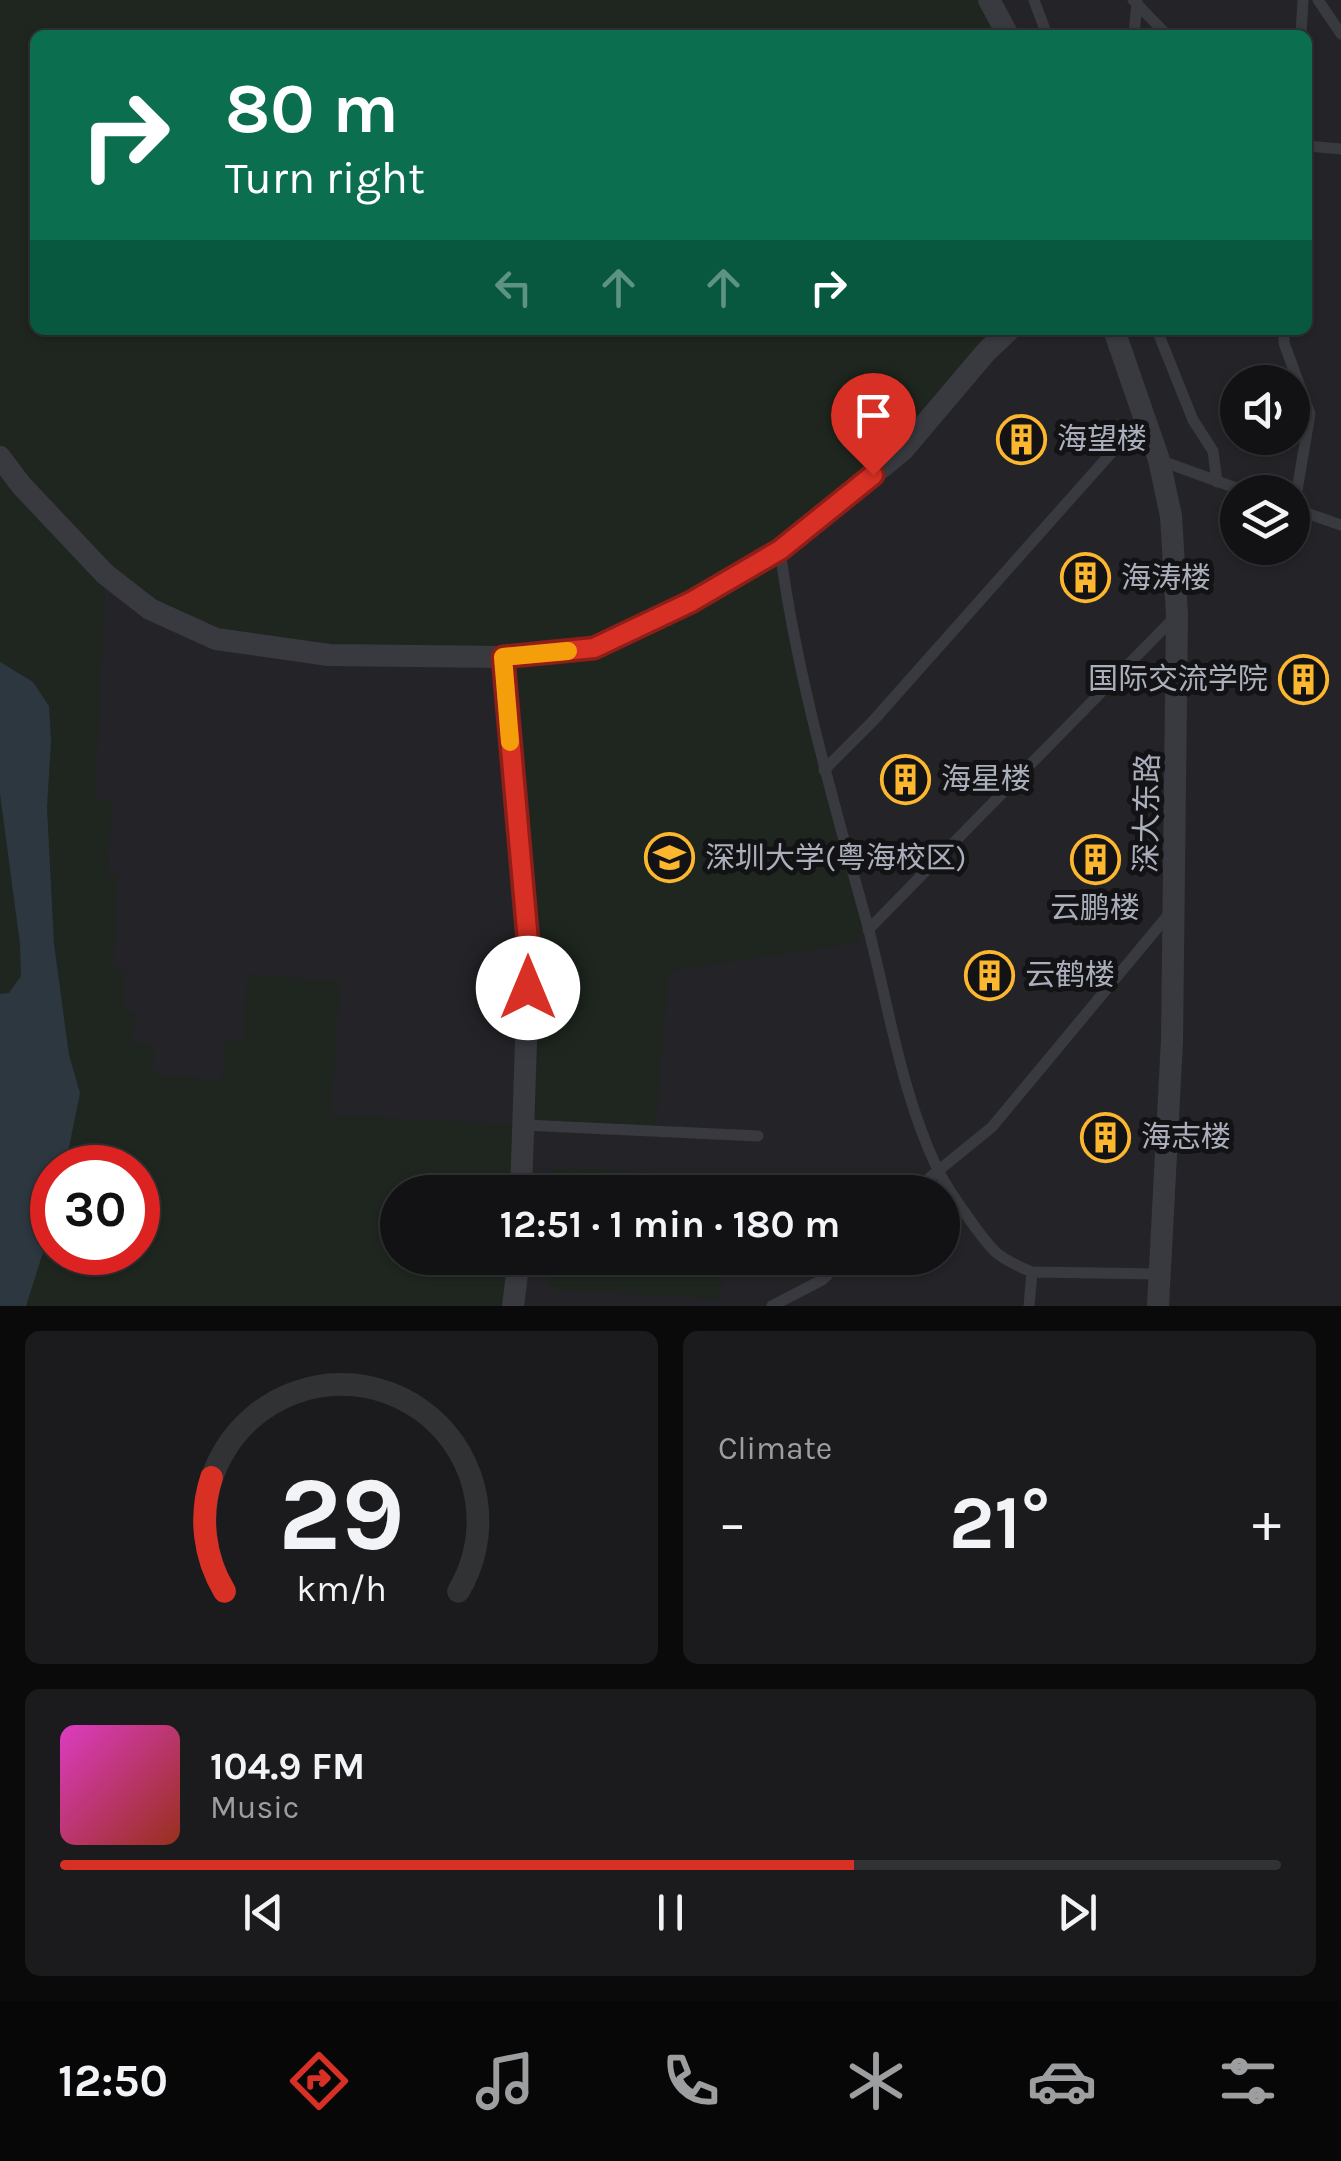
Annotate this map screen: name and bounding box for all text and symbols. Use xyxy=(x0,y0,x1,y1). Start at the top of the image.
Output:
text: 80 m xyxy=(225,68,399,150)
icon: right xyxy=(60,70,190,200)
text: Turn right xyxy=(225,152,425,204)
icon: left xyxy=(486,260,541,315)
icon: ahead xyxy=(591,260,646,315)
icon: ahead xyxy=(696,260,751,315)
icon: right xyxy=(801,260,856,315)
map controls xyxy=(1220,365,1310,565)
button: sound xyxy=(1220,365,1310,455)
pin xyxy=(831,373,916,476)
icon: arrive xyxy=(846,388,901,443)
building icon: 海望楼 xyxy=(996,413,1048,465)
place label: 海望楼 xyxy=(1057,421,1147,457)
button: layers xyxy=(1220,475,1310,565)
building icon: 海涛楼 xyxy=(1060,552,1112,604)
place label: 海涛楼 xyxy=(1121,560,1211,596)
building icon: 国际交流学院 xyxy=(1277,653,1329,705)
place label: 国际交流学院 xyxy=(1088,661,1268,697)
building icon: 海星楼 xyxy=(880,753,932,805)
street label: 深大东路 xyxy=(1128,753,1166,873)
place label: 海星楼 xyxy=(941,761,1031,797)
school or university icon: 深圳大学(粤海校区) xyxy=(644,832,696,884)
building icon: 云鹏楼 xyxy=(1069,833,1121,885)
place label: 深圳大学(粤海校区) xyxy=(705,840,966,876)
place label: 云鹏楼 xyxy=(1050,890,1140,926)
position arrow xyxy=(476,936,580,1040)
building icon: 云鹤楼 xyxy=(964,949,1016,1001)
place label: 云鹤楼 xyxy=(1025,957,1115,993)
building icon: 海志楼 xyxy=(1080,1111,1132,1163)
place label: 海志楼 xyxy=(1141,1119,1231,1155)
speed limit sign: 30 xyxy=(30,1145,160,1275)
text: 12:51 · 1 min · 180 m xyxy=(500,1202,840,1247)
text: Climate xyxy=(718,1430,832,1467)
text: 29 xyxy=(278,1454,405,1575)
text: 21° xyxy=(949,1479,1050,1567)
text: − xyxy=(718,1491,747,1555)
text: + xyxy=(1252,1491,1281,1555)
text: km/h xyxy=(296,1568,387,1610)
text: 104.9 FM xyxy=(210,1744,365,1789)
text: Music xyxy=(210,1789,299,1826)
icon: previous xyxy=(236,1885,291,1940)
icon: pause xyxy=(643,1885,698,1940)
icon: next xyxy=(1050,1885,1105,1940)
icon: directions xyxy=(284,2046,354,2116)
icon: music xyxy=(470,2046,540,2116)
icon: phone xyxy=(656,2046,726,2116)
icon: climate xyxy=(841,2046,911,2116)
icon: car xyxy=(1027,2046,1097,2116)
icon: filters xyxy=(1213,2046,1283,2116)
text: 12:50 xyxy=(58,2055,168,2107)

